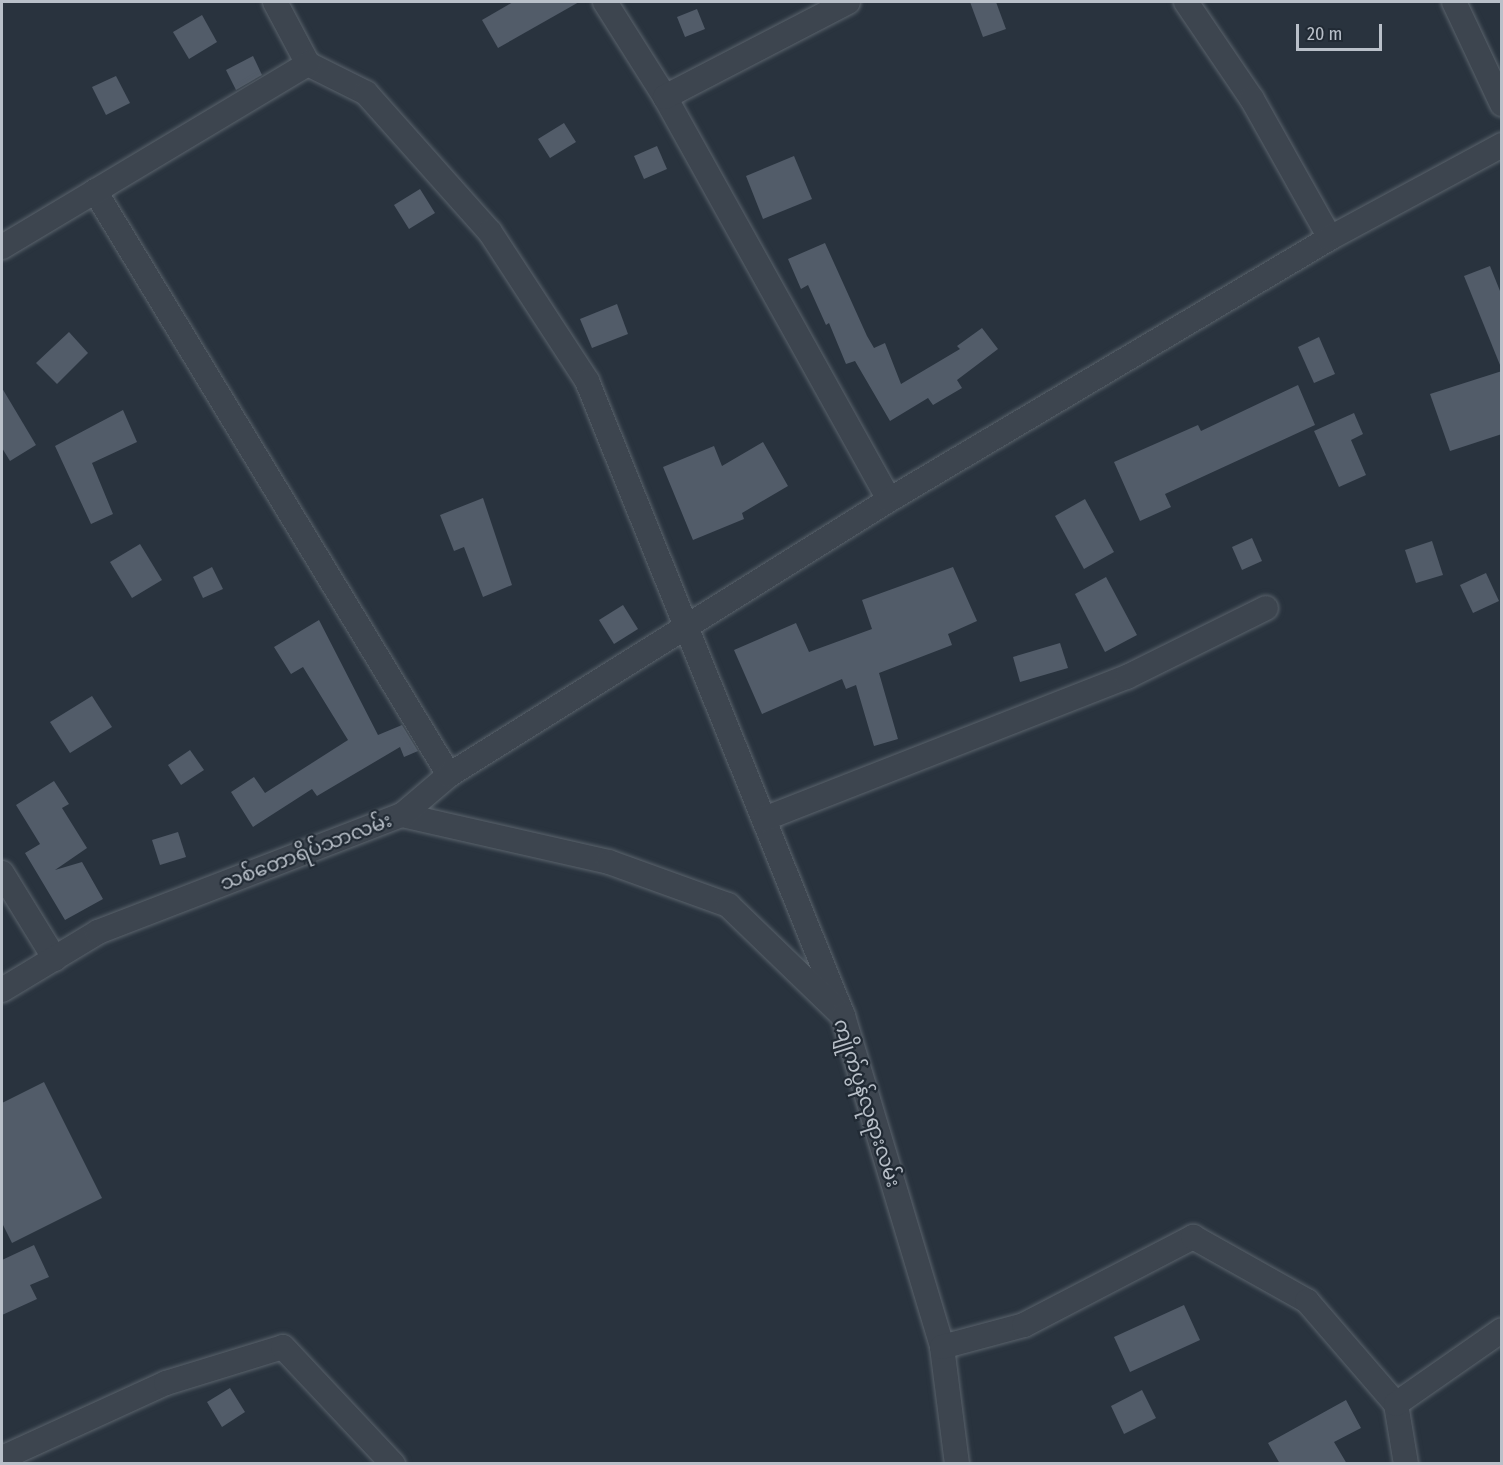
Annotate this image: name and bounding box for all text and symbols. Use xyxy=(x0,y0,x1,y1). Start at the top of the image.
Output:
scale bar xyxy=(1299,12,1384,50)
text: 20 m xyxy=(1307,23,1342,45)
street label: သစ်တောရိပ်သာလမ်း xyxy=(217,808,395,896)
street label: ကျိုက်ပွန်လုရားလမ်း xyxy=(828,1016,906,1190)

